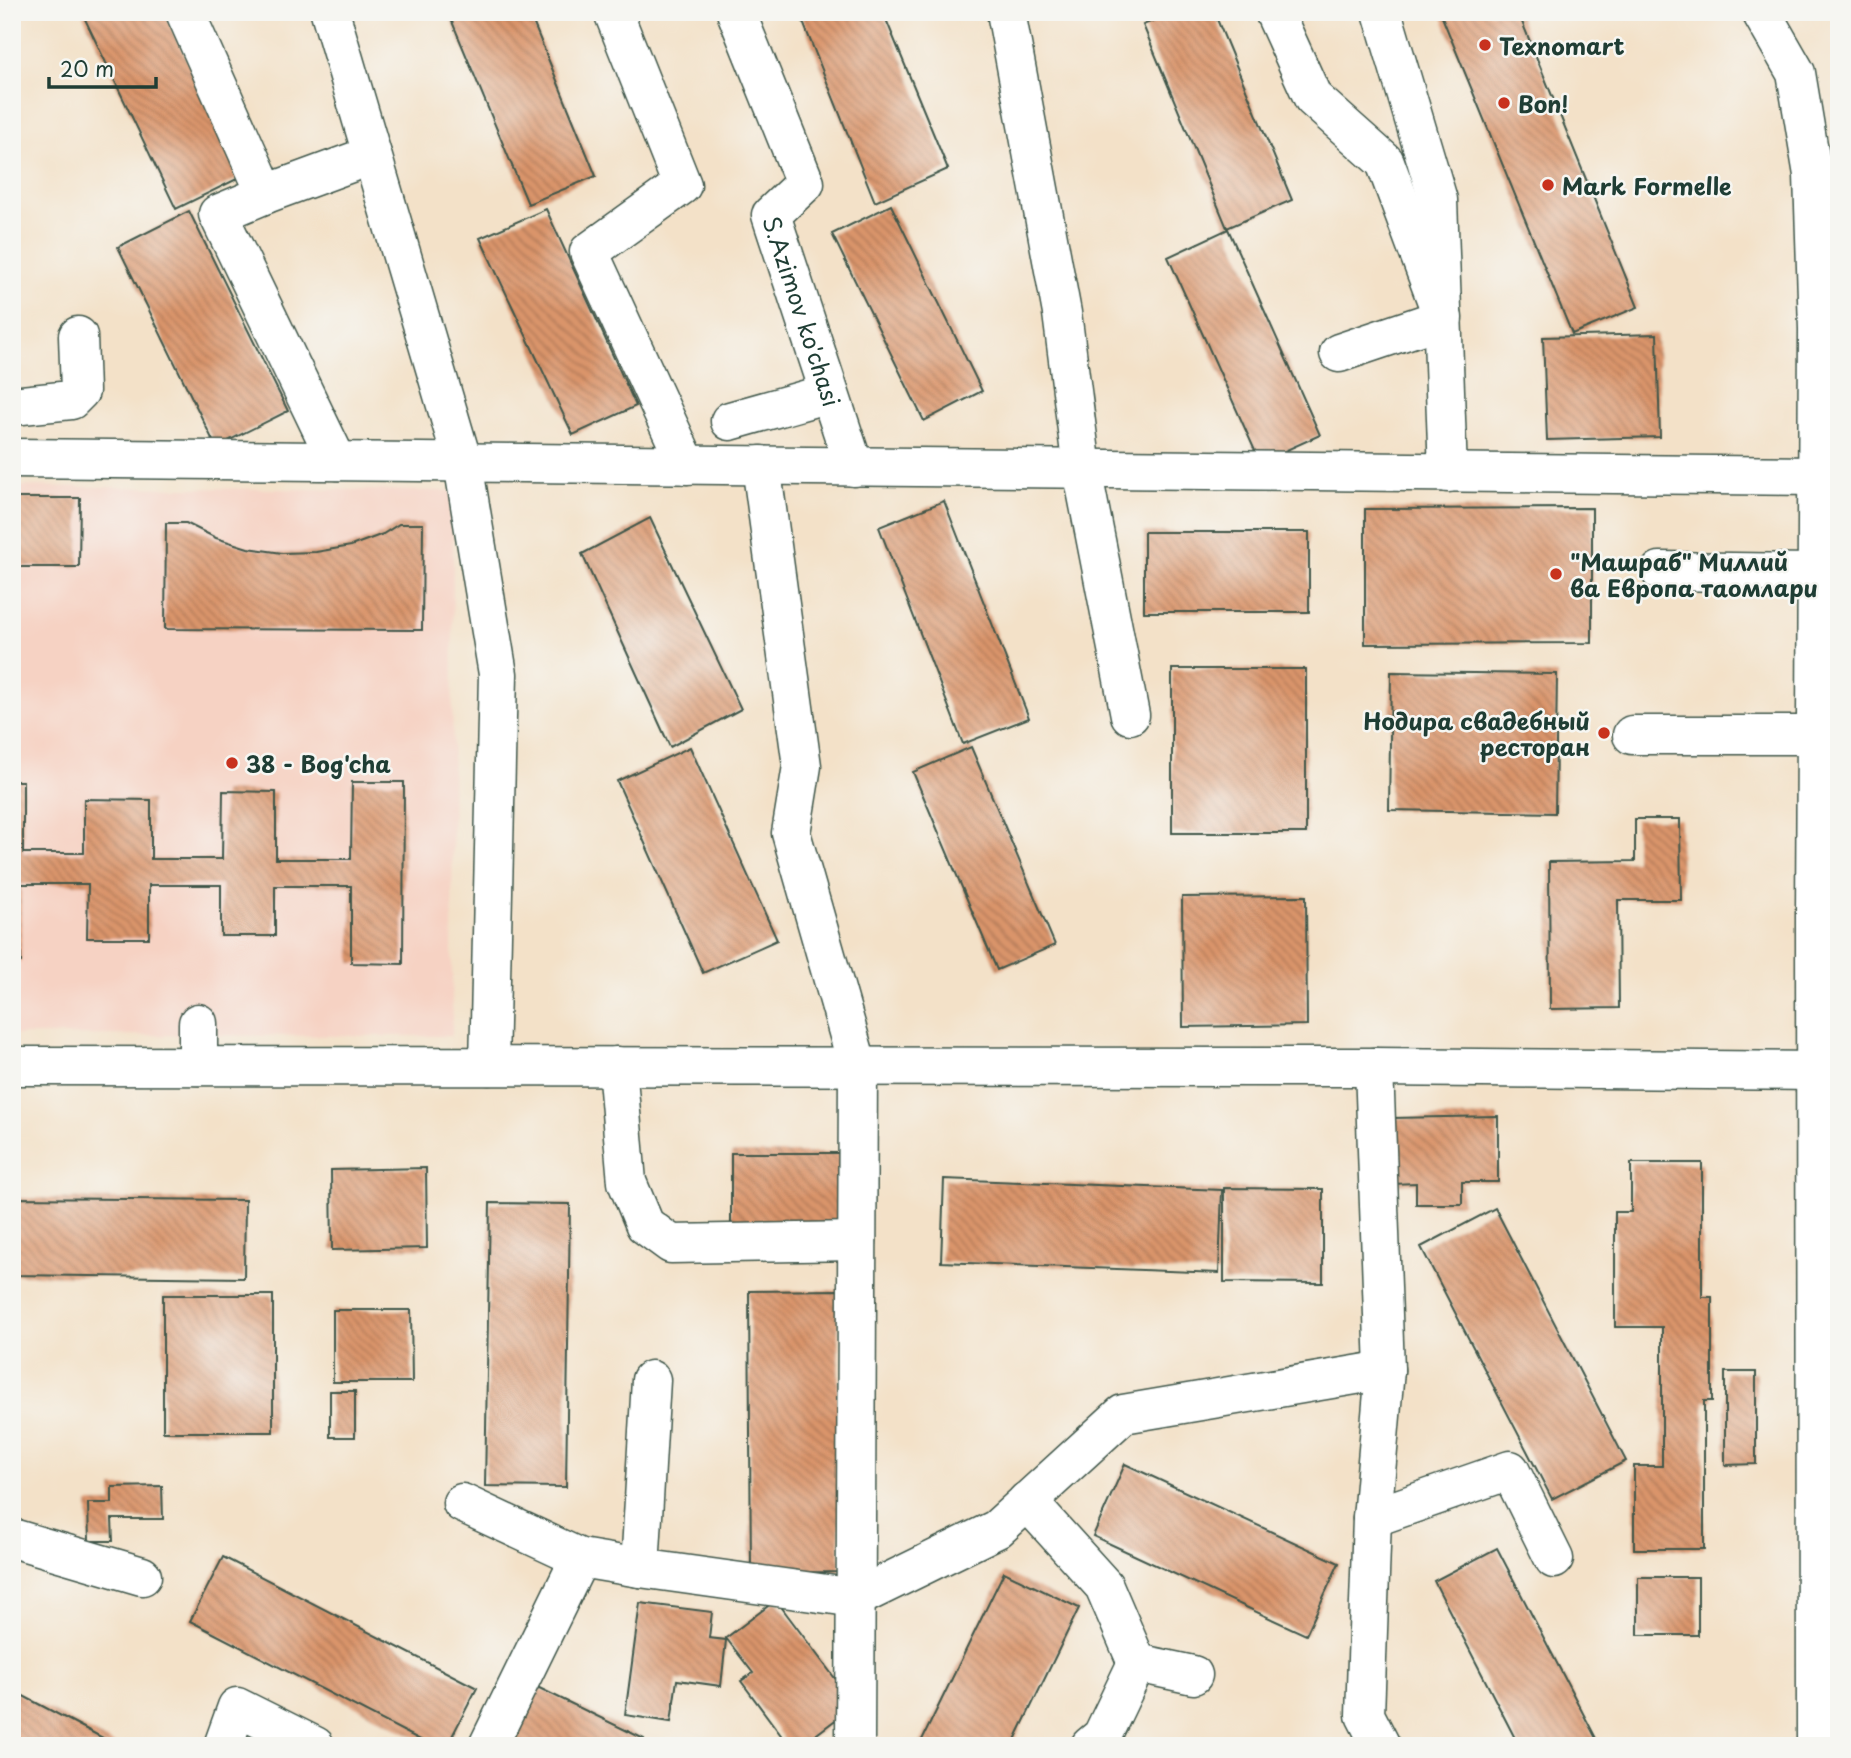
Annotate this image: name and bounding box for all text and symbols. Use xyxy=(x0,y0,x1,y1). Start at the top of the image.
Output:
place label: Texnomart xyxy=(1499,28,1625,63)
marker: Texnomart xyxy=(1477,37,1493,53)
scale bar xyxy=(49,46,156,90)
text: 20 m xyxy=(60,52,114,84)
place label: Bon! xyxy=(1518,86,1568,121)
marker: Bon! xyxy=(1496,95,1512,111)
place label: Mark Formelle xyxy=(1562,168,1732,203)
marker: Mark Formelle xyxy=(1540,177,1556,193)
street label: S.Azimov ko'chasi xyxy=(755,211,850,411)
place label: "Машраб" Миллий ва Европа таомлари xyxy=(1570,544,1818,605)
marker: "Машраб" Миллий ва Европа таомлари xyxy=(1548,566,1564,582)
place label: Нодира свадебный ресторан xyxy=(1363,703,1590,764)
marker: Нодира свадебный ресторан xyxy=(1596,725,1612,741)
place label: 38 - Bog'cha xyxy=(246,746,391,781)
marker: 38 - Bog'cha xyxy=(224,755,240,771)

